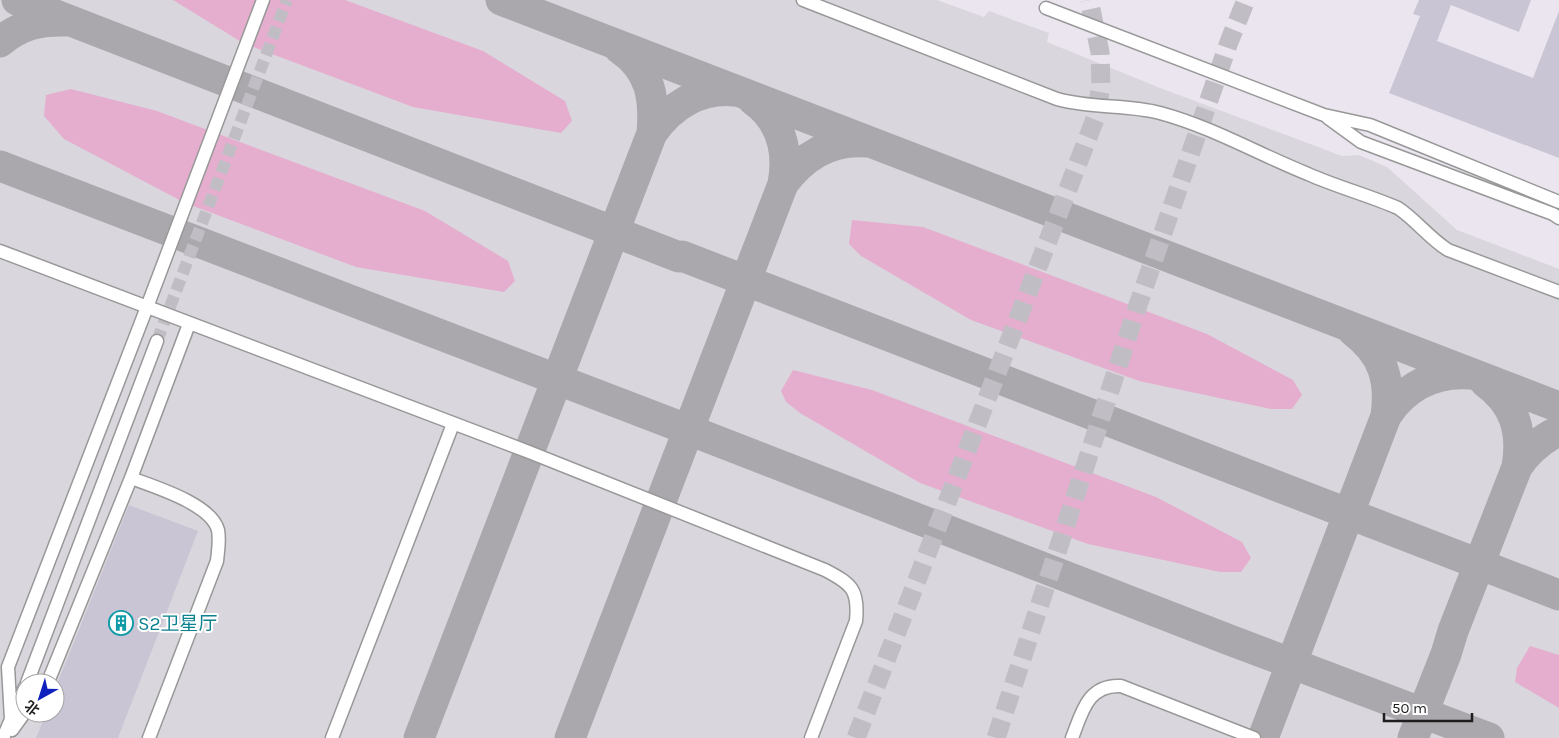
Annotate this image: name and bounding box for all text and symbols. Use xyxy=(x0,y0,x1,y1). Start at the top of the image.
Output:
building icon: S2卫星厅 xyxy=(108,610,134,636)
place label: S2卫星厅 xyxy=(138,613,218,635)
north arrow xyxy=(15,673,65,723)
scale bar xyxy=(1384,690,1472,722)
text: 北 xyxy=(21,697,43,719)
text: 50 m xyxy=(1392,699,1427,717)

